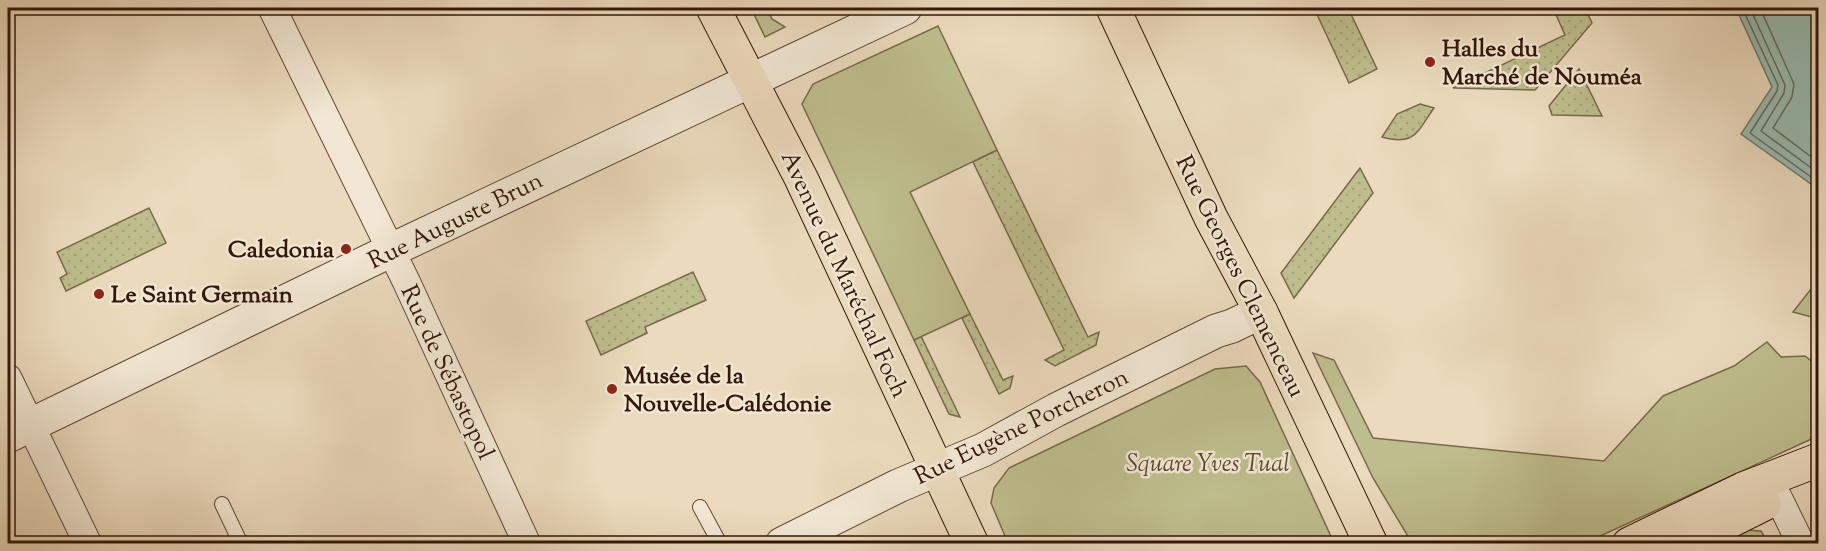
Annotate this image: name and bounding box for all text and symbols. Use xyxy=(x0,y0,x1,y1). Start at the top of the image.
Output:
place label: Halles du Marché de Nouméa xyxy=(1442,33,1643,95)
marker: Halles du Marché de Nouméa xyxy=(1423,55,1437,69)
street label: Avenue du Maréchal Foch xyxy=(771,146,915,404)
street label: Rue Georges Clemenceau xyxy=(1166,150,1313,404)
street label: Rue Auguste Brun xyxy=(363,165,549,279)
place label: Caledonia xyxy=(228,234,335,268)
marker: Caledonia xyxy=(339,242,353,256)
place label: Le Saint Germain xyxy=(111,279,294,313)
street label: Rue de Sébastopol xyxy=(391,280,502,466)
marker: Le Saint Germain xyxy=(92,287,106,301)
place label: Musée de la Nouvelle-Calédonie xyxy=(624,360,831,422)
street label: Rue Eugène Porcheron xyxy=(909,361,1135,495)
marker: Musée de la Nouvelle-Calédonie xyxy=(605,382,619,396)
park label: Square Yves Tual xyxy=(1126,448,1290,482)

